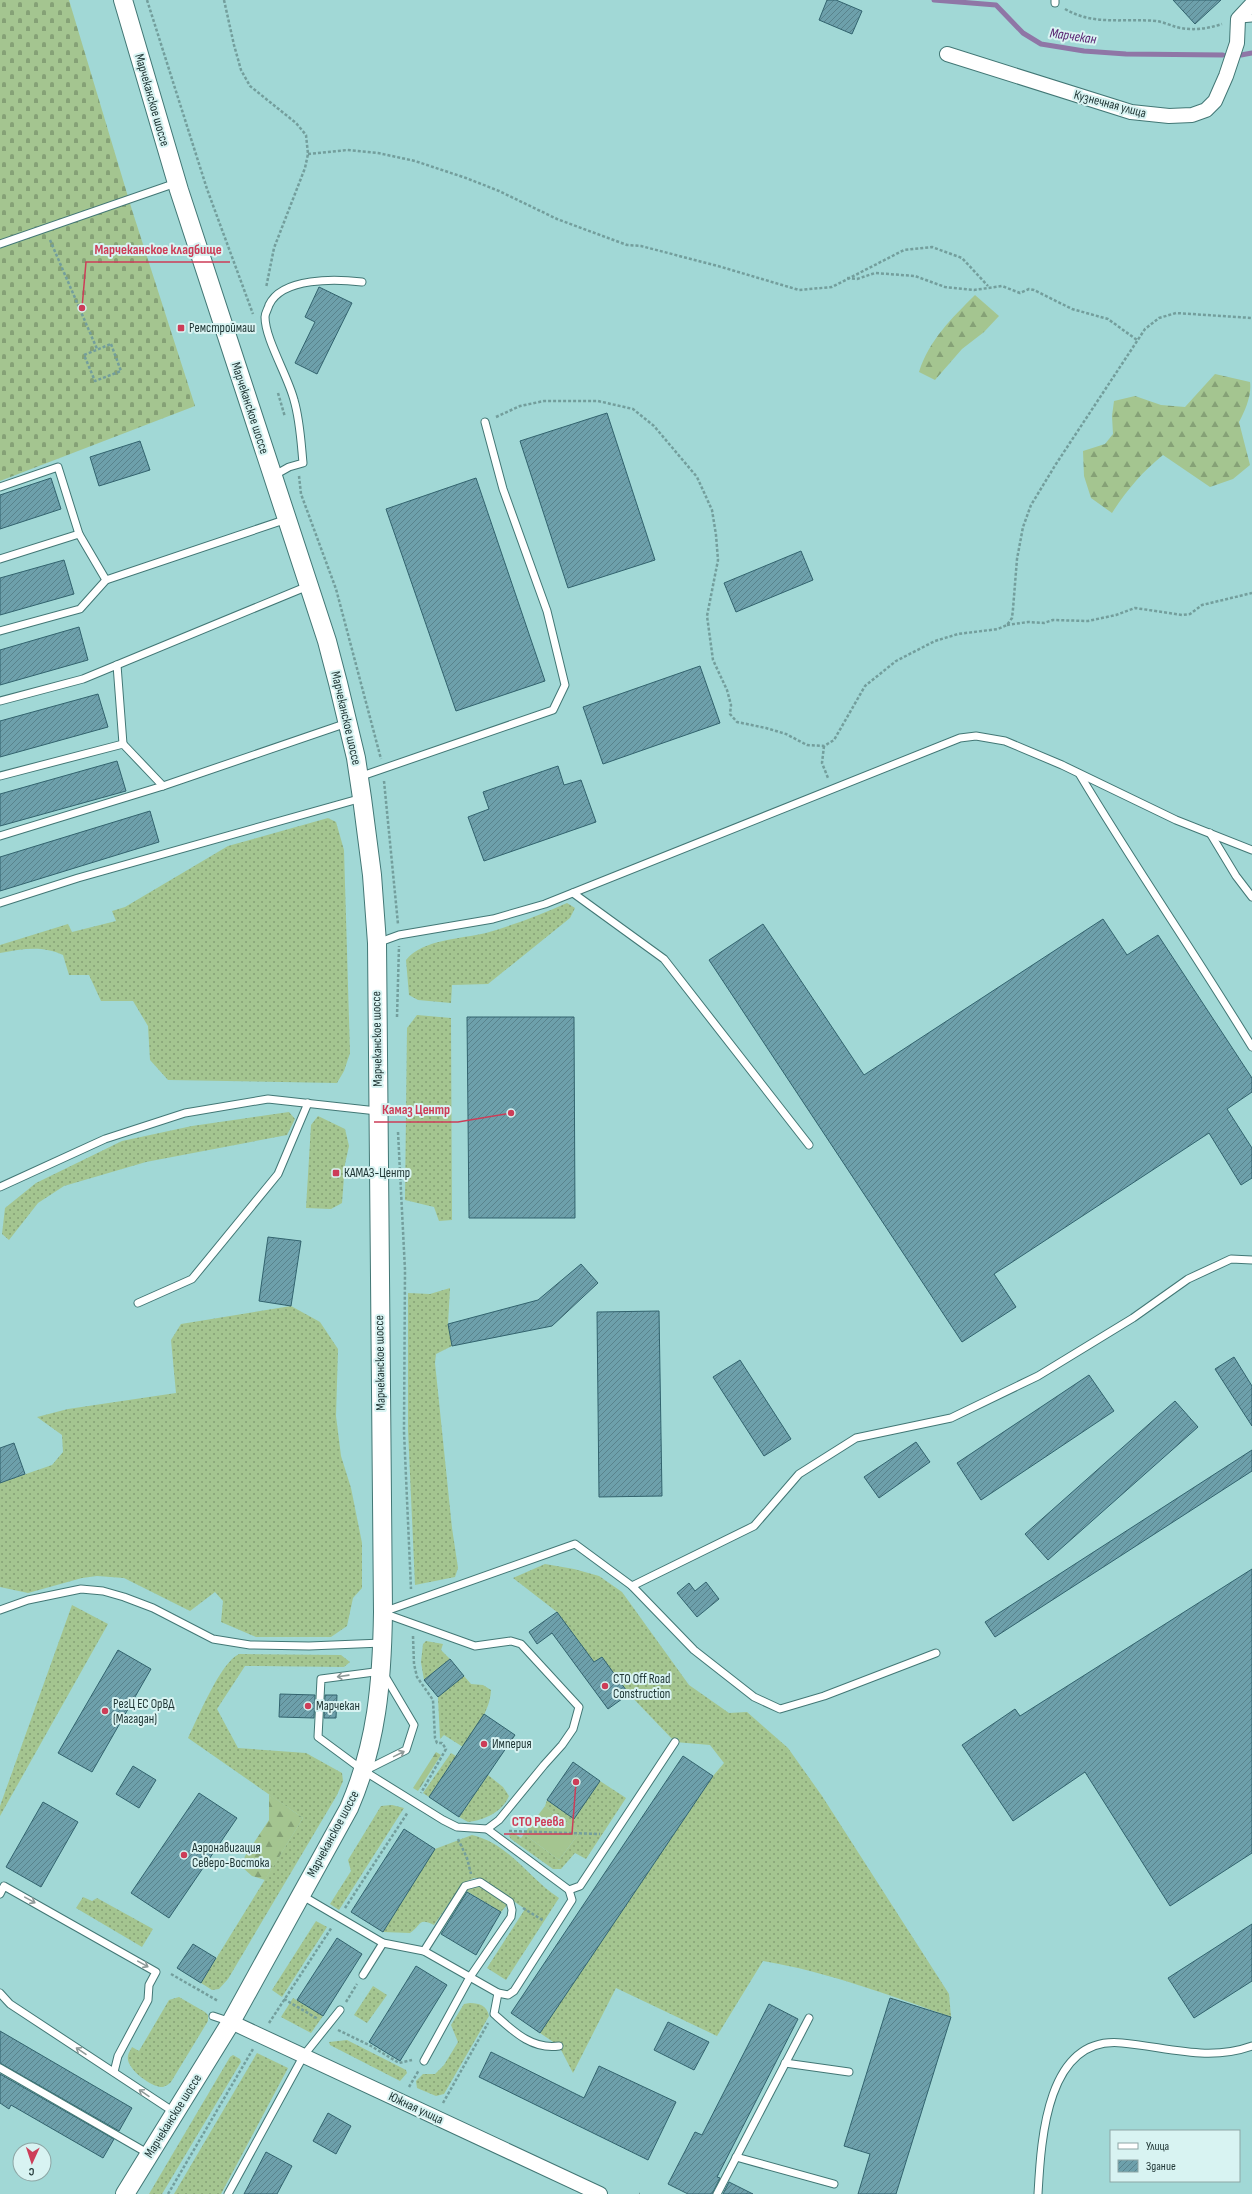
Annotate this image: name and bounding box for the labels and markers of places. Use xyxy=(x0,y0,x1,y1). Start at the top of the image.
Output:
callout: Марчеканское кладбище xyxy=(86,236,230,262)
place label: Ремстроймаш xyxy=(189,320,255,336)
marker: Ремстроймаш xyxy=(176,323,186,333)
callout: Камаз Центр xyxy=(374,1096,458,1122)
place label: КАМАЗ-Центр xyxy=(344,1165,410,1181)
marker: КАМАЗ-Центр xyxy=(331,1168,341,1178)
place label: СТО Off Road Construction xyxy=(613,1671,670,1702)
marker: СТО Off Road Construction xyxy=(600,1681,610,1691)
place label: РегЦ ЕС ОрВД (Магадан) xyxy=(113,1696,175,1727)
place label: Марчекан xyxy=(316,1698,360,1714)
marker: Марчекан xyxy=(303,1701,313,1711)
marker: РегЦ ЕС ОрВД (Магадан) xyxy=(100,1706,110,1716)
place label: Империя xyxy=(492,1736,532,1752)
marker: Империя xyxy=(479,1739,489,1749)
callout: СТО Реева xyxy=(504,1808,572,1834)
place label: Аэронавигация Северо-Востока xyxy=(191,1840,270,1871)
marker: Аэронавигация Северо-Востока xyxy=(179,1850,189,1860)

